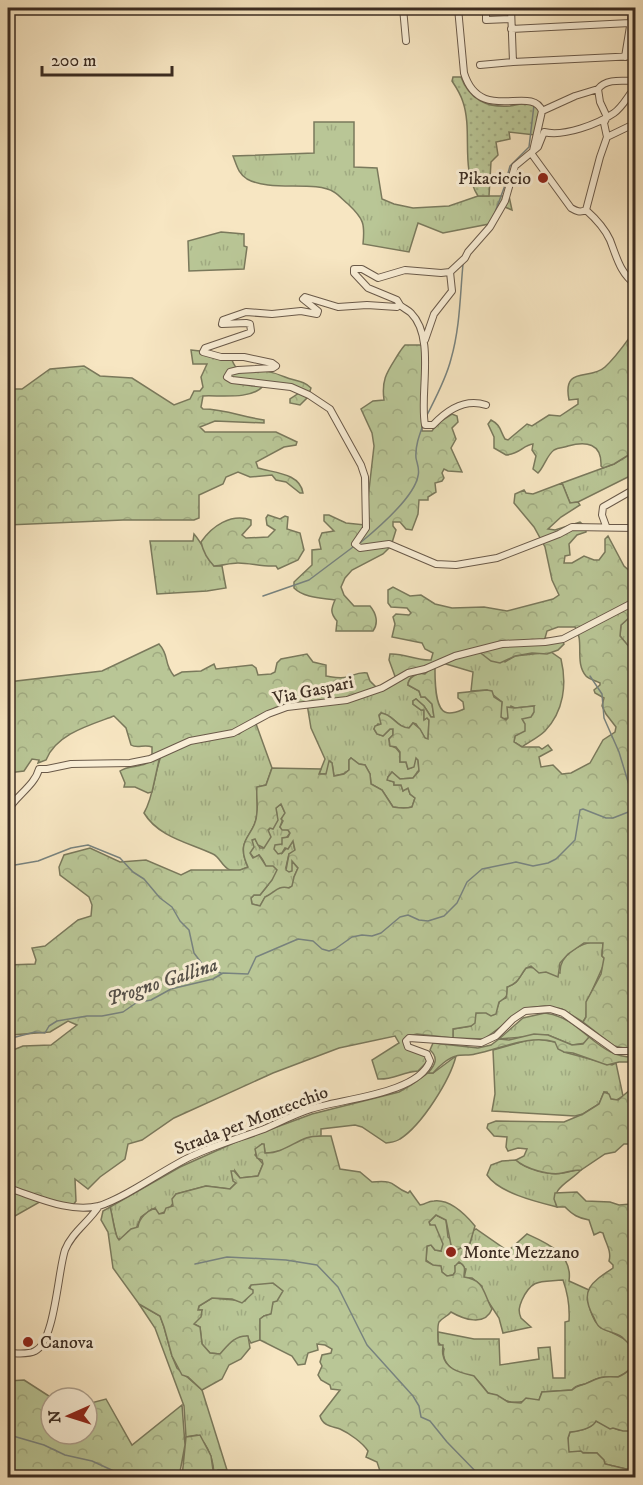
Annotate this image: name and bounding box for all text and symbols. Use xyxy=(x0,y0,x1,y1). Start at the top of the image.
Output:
scale bar xyxy=(42,39,172,77)
text: 200 m xyxy=(51,50,97,72)
place label: Pikaciccio xyxy=(458,168,531,190)
marker: Pikaciccio xyxy=(536,171,550,185)
street label: Via Gaspari xyxy=(270,672,355,710)
water label: Progno Gallina xyxy=(104,953,221,1012)
street label: Strada per Montecchio xyxy=(171,1081,332,1160)
place label: Monte Mezzano xyxy=(463,1242,580,1264)
marker: Monte Mezzano xyxy=(444,1245,458,1259)
place label: Canova xyxy=(40,1332,94,1354)
marker: Canova xyxy=(21,1335,35,1349)
north arrow xyxy=(39,1386,99,1446)
text: N xyxy=(45,1410,65,1424)

